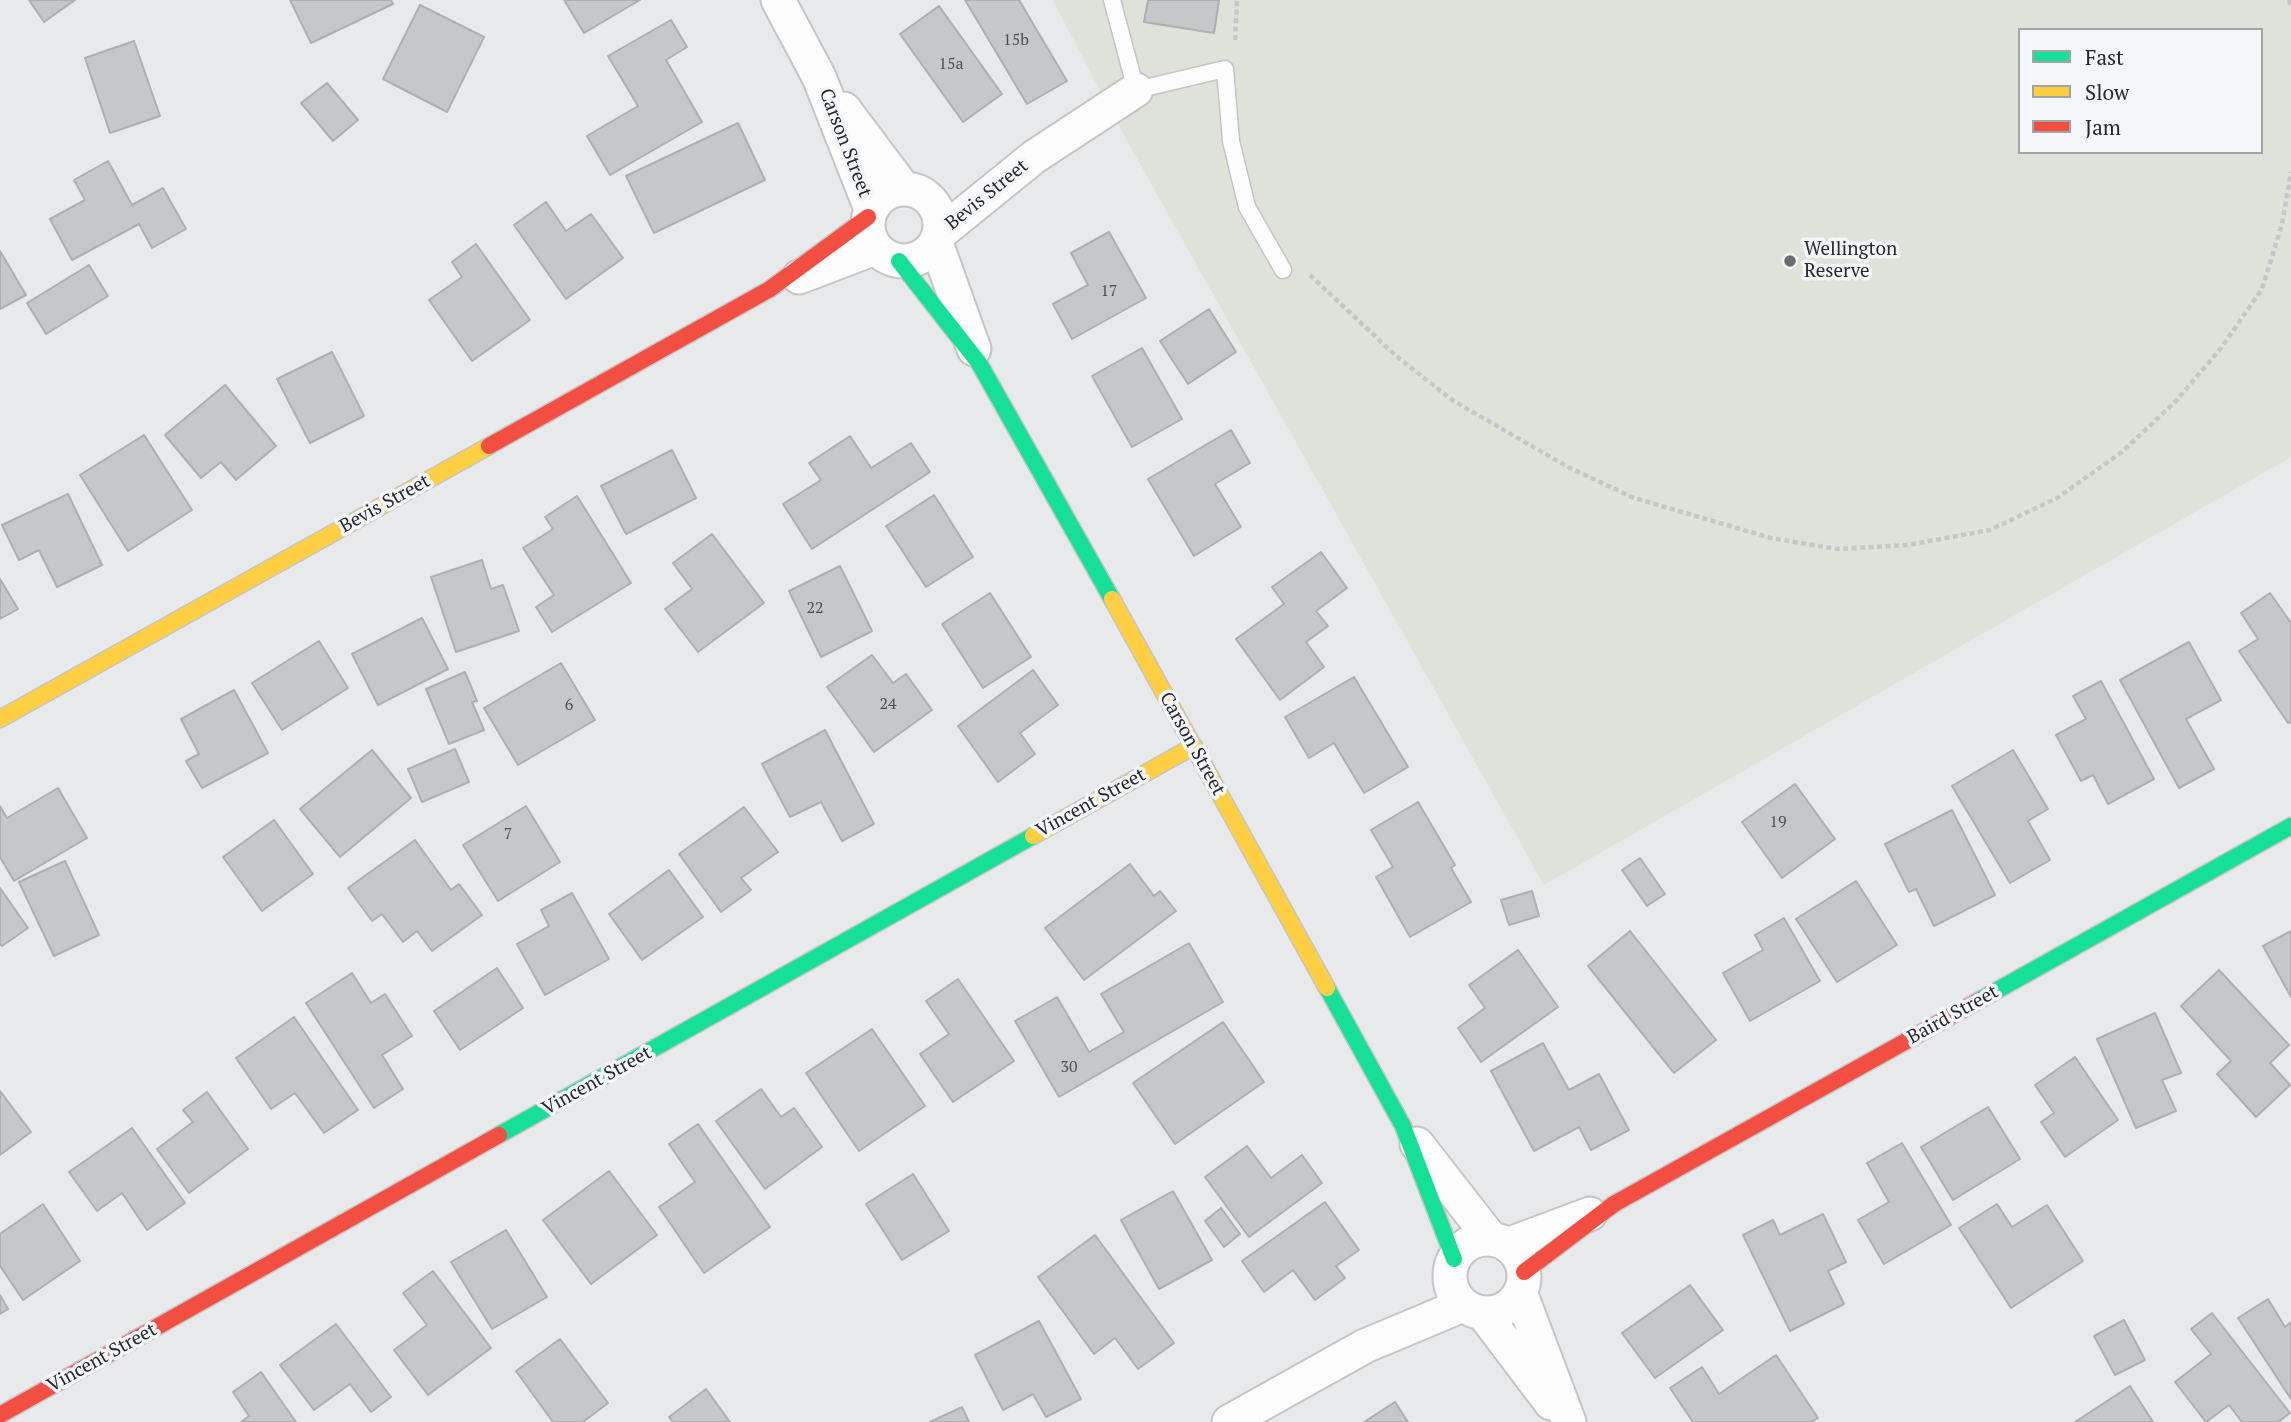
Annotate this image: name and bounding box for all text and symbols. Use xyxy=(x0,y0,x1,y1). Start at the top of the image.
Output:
legend xyxy=(2018,28,2263,154)
house number: 15b xyxy=(1003,30,1029,50)
text: Fast xyxy=(2085,43,2124,71)
house number: 15a xyxy=(938,54,964,74)
text: Slow xyxy=(2085,78,2129,106)
street label: Carson Street xyxy=(814,85,876,201)
text: Jam xyxy=(2085,113,2121,141)
street label: Bevis Street xyxy=(941,155,1033,235)
place label: Wellington Reserve xyxy=(1804,239,1897,283)
marker: Wellington Reserve xyxy=(1782,253,1798,269)
house number: 17 xyxy=(1100,281,1118,301)
street label: Bevis Street xyxy=(336,470,434,538)
house number: 22 xyxy=(806,598,824,618)
street label: Carson Street xyxy=(1154,688,1230,800)
house number: 24 xyxy=(879,694,897,714)
house number: 6 xyxy=(565,695,573,715)
street label: Vincent Street xyxy=(1032,764,1150,842)
house number: 19 xyxy=(1769,812,1787,832)
house number: 7 xyxy=(504,824,512,844)
street label: Baird Street xyxy=(1904,981,2002,1049)
street label: Vincent Street xyxy=(538,1042,656,1120)
house number: 30 xyxy=(1060,1057,1078,1077)
street label: Vincent Street xyxy=(43,1319,161,1397)

